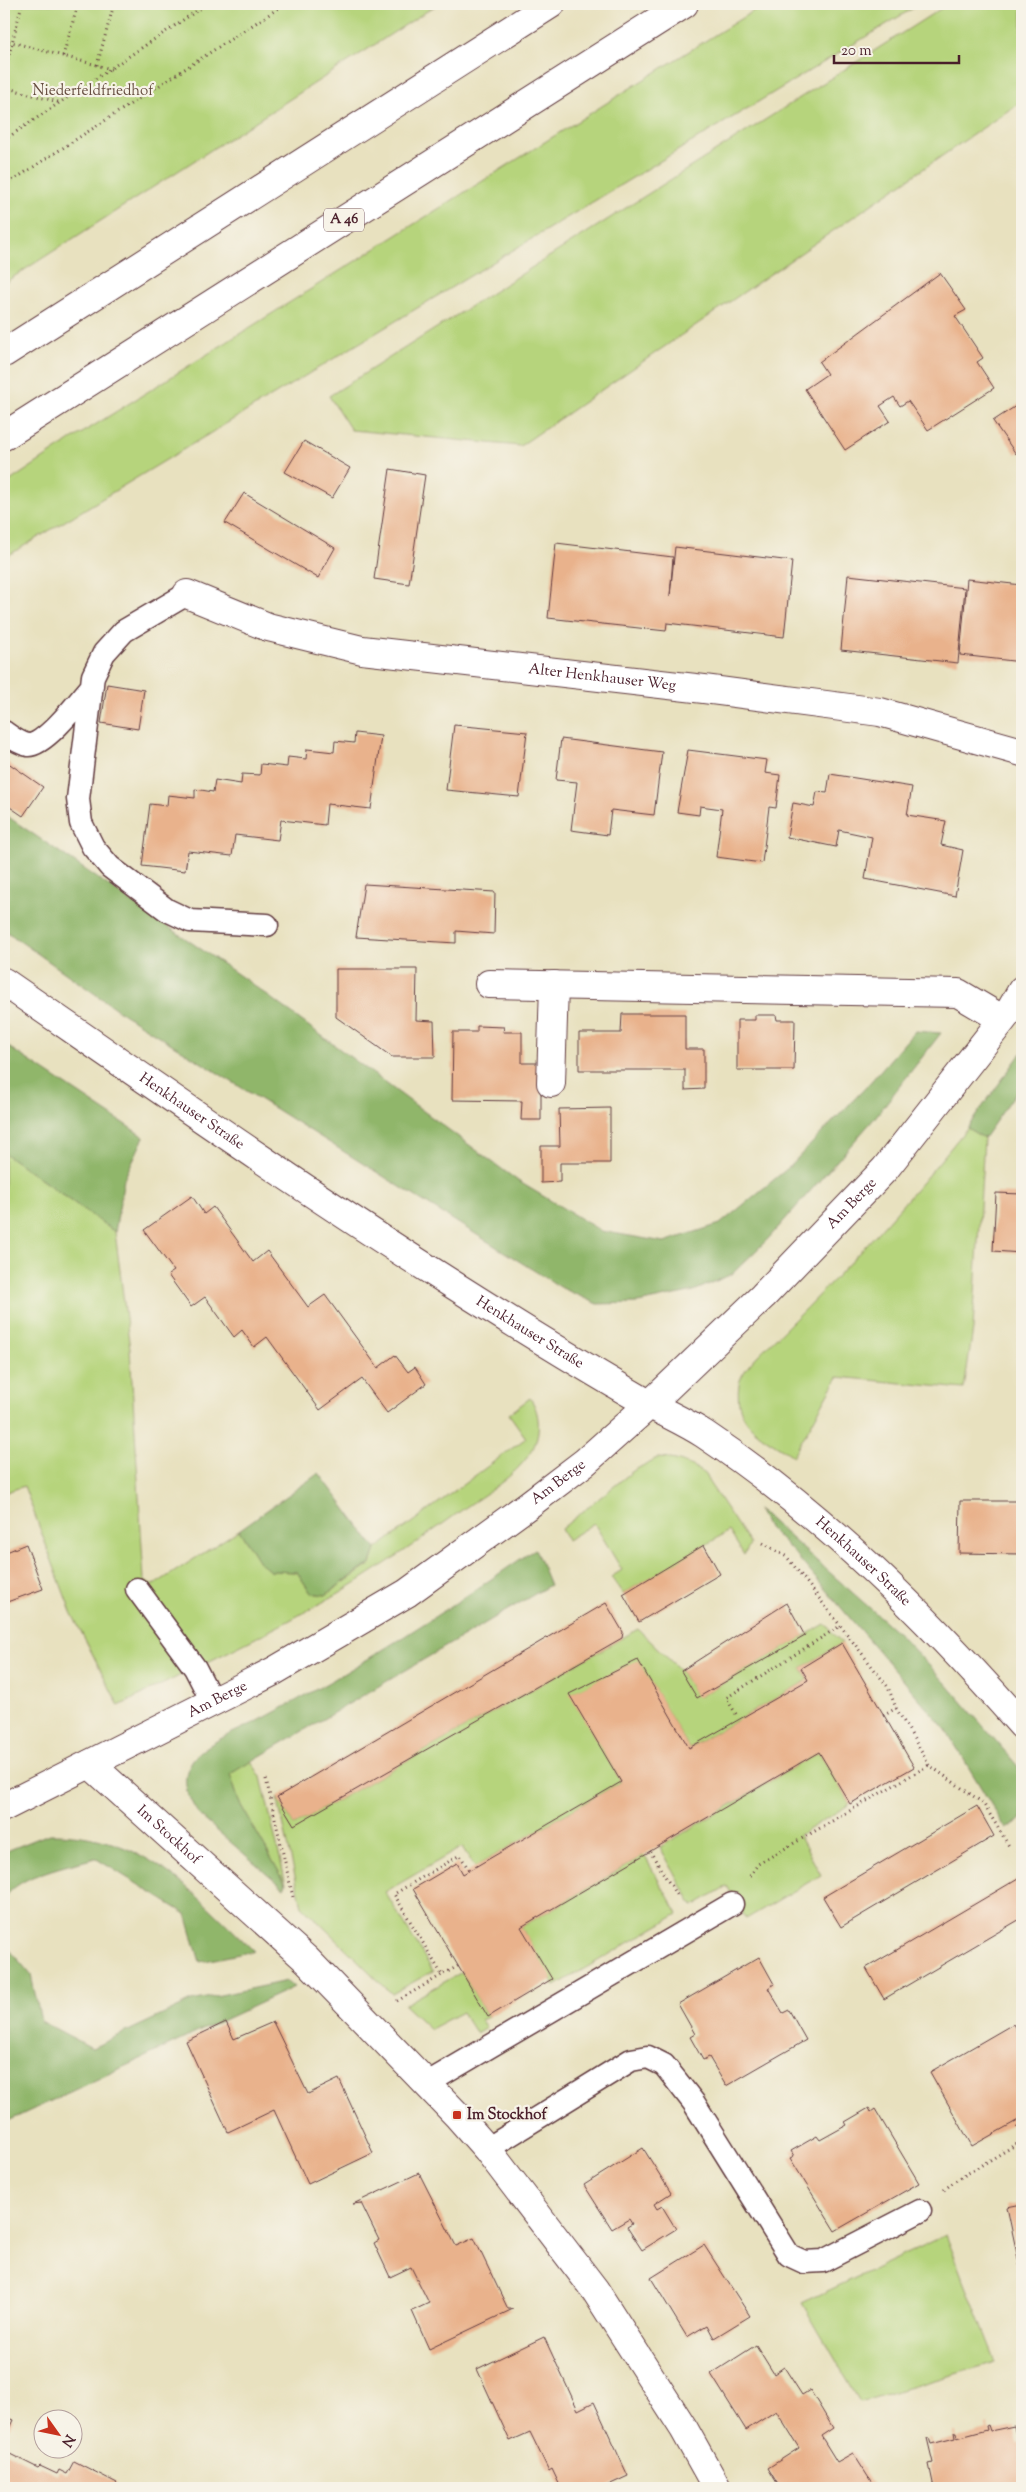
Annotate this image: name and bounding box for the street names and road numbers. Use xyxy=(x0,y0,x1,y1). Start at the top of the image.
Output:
road number: A 46 xyxy=(324,208,364,232)
street label: Alter Henkhauser Weg xyxy=(527,659,677,696)
street label: Henkhauser Straße xyxy=(135,1068,249,1155)
street label: Am Berge xyxy=(822,1173,881,1234)
street label: Henkhauser Straße xyxy=(472,1291,588,1374)
street label: Am Berge xyxy=(526,1455,590,1510)
street label: Henkhauser Straße xyxy=(811,1512,916,1611)
street label: Am Berge xyxy=(184,1676,251,1723)
street label: Im Stockhof xyxy=(132,1801,206,1870)

